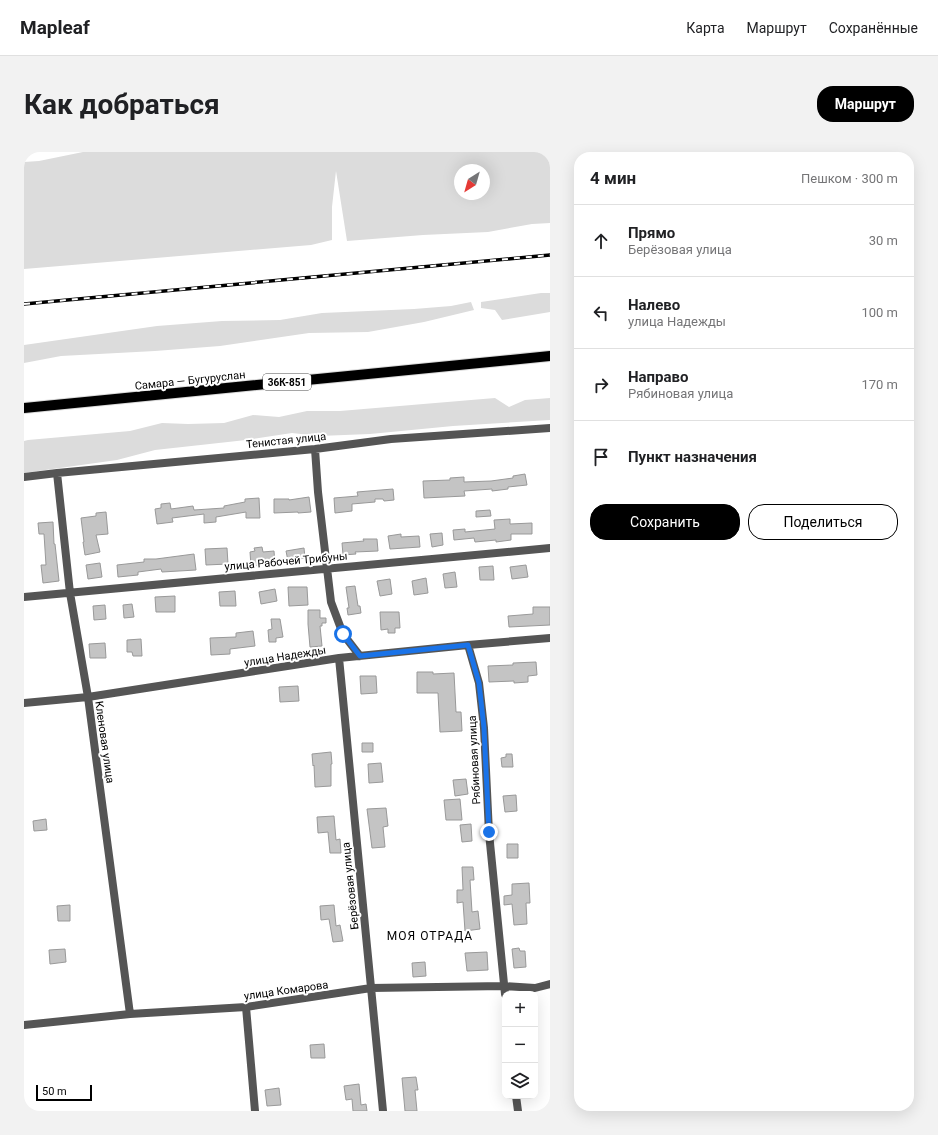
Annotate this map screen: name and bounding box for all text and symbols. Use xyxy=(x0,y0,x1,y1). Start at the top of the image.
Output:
text: Mapleaf xyxy=(20,16,90,39)
text: Карта xyxy=(686,20,725,36)
text: Маршрут xyxy=(747,20,807,36)
text: Сохранённые xyxy=(829,20,918,36)
button: Маршрут xyxy=(817,86,914,122)
text: Как добраться xyxy=(24,88,220,121)
north arrow xyxy=(454,164,490,200)
text: 4 мин xyxy=(590,168,636,188)
text: Пешком · 300 m xyxy=(801,171,898,186)
text: Прямо xyxy=(628,224,675,242)
icon: ahead xyxy=(590,230,612,252)
text: 30 m xyxy=(869,233,898,248)
text: Берёзовая улица xyxy=(628,242,732,257)
text: Налево xyxy=(628,296,680,314)
icon: left xyxy=(590,302,612,324)
text: 100 m xyxy=(861,305,898,320)
text: улица Надежды xyxy=(628,314,726,329)
street label: Самара — Бугуруслан xyxy=(134,368,246,393)
text: Направо xyxy=(628,368,689,386)
road number: 36К-851 xyxy=(263,374,311,390)
icon: right xyxy=(590,374,612,396)
text: 170 m xyxy=(861,377,898,392)
text: Рябиновая улица xyxy=(628,386,733,401)
street label: Тенистая улица xyxy=(245,430,327,451)
icon: arrive xyxy=(590,446,612,468)
text: Пункт назначения xyxy=(628,448,757,466)
button: Сохранить xyxy=(590,504,740,540)
button: Поделиться xyxy=(748,504,898,540)
street label: улица Рабочей Трибуны xyxy=(224,550,348,573)
route start xyxy=(334,625,352,643)
street label: улица Надежды xyxy=(243,644,327,669)
street label: Кленовая улица xyxy=(92,700,117,784)
street label: Рябиновая улица xyxy=(466,715,483,805)
route end xyxy=(480,823,498,841)
street label: Берёзовая улица xyxy=(339,842,362,930)
district label: МОЯ ОТРАДА xyxy=(387,929,473,943)
street label: улица Комарова xyxy=(243,978,329,1003)
map controls xyxy=(502,991,538,1099)
button: + xyxy=(502,991,538,1027)
button: − xyxy=(502,1027,538,1063)
button: layers xyxy=(502,1063,538,1099)
scale bar xyxy=(36,1083,92,1102)
text: 50 m xyxy=(42,1085,67,1098)

